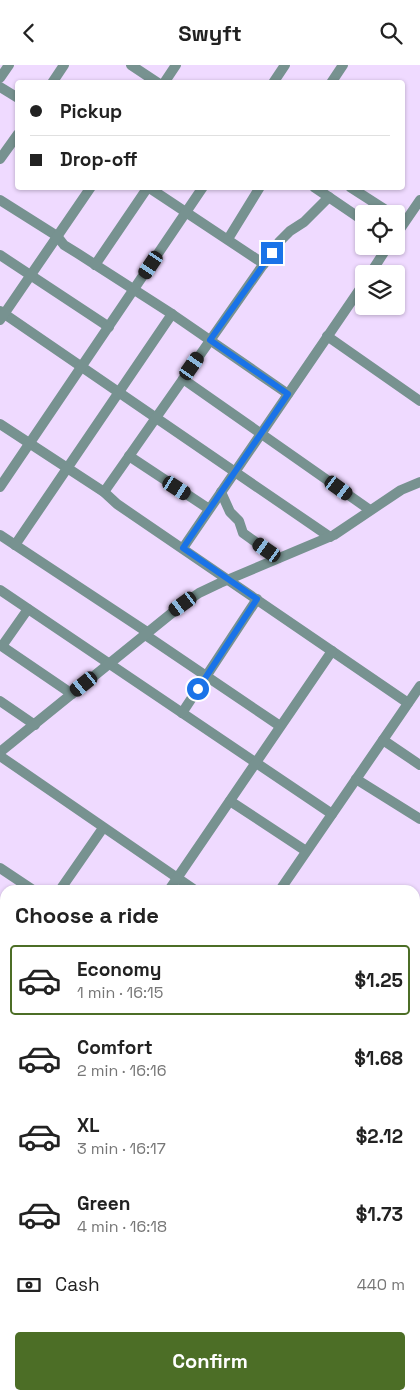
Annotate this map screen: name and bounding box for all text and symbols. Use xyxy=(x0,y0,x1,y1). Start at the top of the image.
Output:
icon: back xyxy=(15,19,43,47)
text: Swyft xyxy=(178,19,242,47)
icon: search xyxy=(377,19,405,47)
text: Pickup xyxy=(60,99,122,124)
text: Drop-off xyxy=(60,147,138,172)
map controls xyxy=(355,205,405,315)
button: locate xyxy=(355,205,405,255)
route end xyxy=(261,242,283,264)
car xyxy=(136,248,165,282)
button: layers xyxy=(355,265,405,315)
car xyxy=(177,349,206,383)
car xyxy=(322,473,355,503)
car xyxy=(160,474,193,502)
car xyxy=(250,535,283,565)
car xyxy=(166,589,199,619)
car xyxy=(67,669,100,699)
route start xyxy=(187,678,209,700)
text: Choose a ride xyxy=(15,901,159,929)
text: Economy xyxy=(77,957,161,982)
icon: car xyxy=(17,958,62,1003)
text: $1.25 xyxy=(355,968,403,993)
text: 1 min · 16:15 xyxy=(77,982,163,1003)
text: Comfort xyxy=(77,1035,153,1060)
icon: car xyxy=(17,1036,62,1081)
text: $1.68 xyxy=(354,1046,403,1071)
text: 2 min · 16:16 xyxy=(77,1060,166,1081)
text: XL xyxy=(77,1113,100,1138)
icon: car xyxy=(17,1114,62,1159)
text: $2.12 xyxy=(356,1124,403,1149)
text: 3 min · 16:17 xyxy=(77,1138,166,1159)
text: Green xyxy=(77,1191,130,1216)
icon: car xyxy=(17,1192,62,1237)
text: $1.73 xyxy=(356,1202,403,1227)
text: 4 min · 16:18 xyxy=(77,1216,167,1237)
icon: cash xyxy=(15,1271,43,1299)
text: Cash xyxy=(55,1272,100,1297)
text: 440 m xyxy=(357,1274,405,1295)
button: Confirm xyxy=(15,1332,405,1390)

